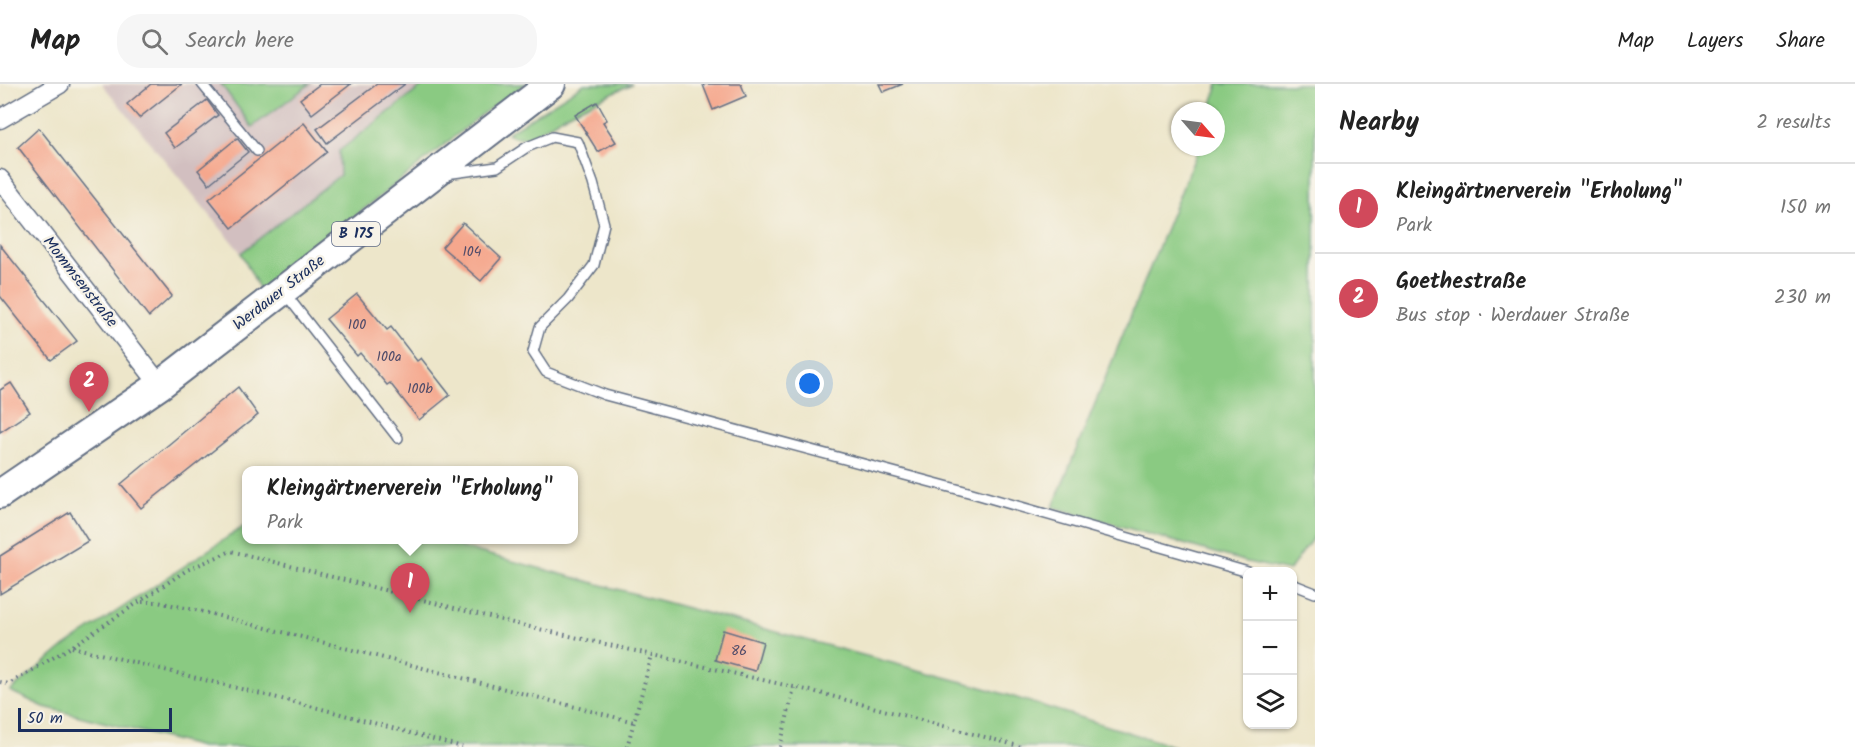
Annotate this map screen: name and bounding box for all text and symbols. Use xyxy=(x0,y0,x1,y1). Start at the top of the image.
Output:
search box xyxy=(117,14,537,68)
text: Map xyxy=(30,19,81,64)
text: Search here xyxy=(186,24,294,59)
icon: search xyxy=(138,25,171,58)
text: Map xyxy=(1617,25,1654,58)
text: Layers xyxy=(1687,25,1743,58)
text: Share xyxy=(1776,25,1825,58)
north arrow xyxy=(1171,102,1225,156)
text: Nearby xyxy=(1339,102,1419,144)
text: 2 results xyxy=(1756,107,1831,139)
text: Kleingärtnerverein "Erholung" xyxy=(1396,175,1683,210)
text: 1 xyxy=(1355,192,1362,224)
text: 150 m xyxy=(1780,192,1831,224)
text: Park xyxy=(1396,210,1432,242)
road number: B 175 xyxy=(332,222,380,246)
street label: Mommsenstraße xyxy=(36,231,124,333)
house number: 104 xyxy=(462,241,482,263)
street label: Werdauer Straße xyxy=(228,249,330,337)
text: Goethestraße xyxy=(1396,265,1526,300)
text: 2 xyxy=(1353,282,1364,314)
text: 230 m xyxy=(1774,282,1831,314)
text: Bus stop · Werdauer Straße xyxy=(1396,300,1630,332)
house number: 100 xyxy=(348,314,366,336)
house number: 100a xyxy=(377,346,401,368)
pin: 2 xyxy=(70,362,109,412)
your location xyxy=(795,369,824,398)
house number: 100b xyxy=(407,378,434,400)
popup xyxy=(242,466,578,544)
text: Kleingärtnerverein "Erholung" xyxy=(267,472,553,507)
text: Park xyxy=(267,507,303,539)
pin: 1 xyxy=(390,564,430,613)
map controls xyxy=(1243,567,1297,729)
button: + xyxy=(1243,567,1297,621)
button: − xyxy=(1243,621,1297,675)
house number: 86 xyxy=(731,640,747,662)
button: layers xyxy=(1243,675,1297,729)
scale bar xyxy=(18,705,172,732)
text: 50 m xyxy=(27,706,63,731)

